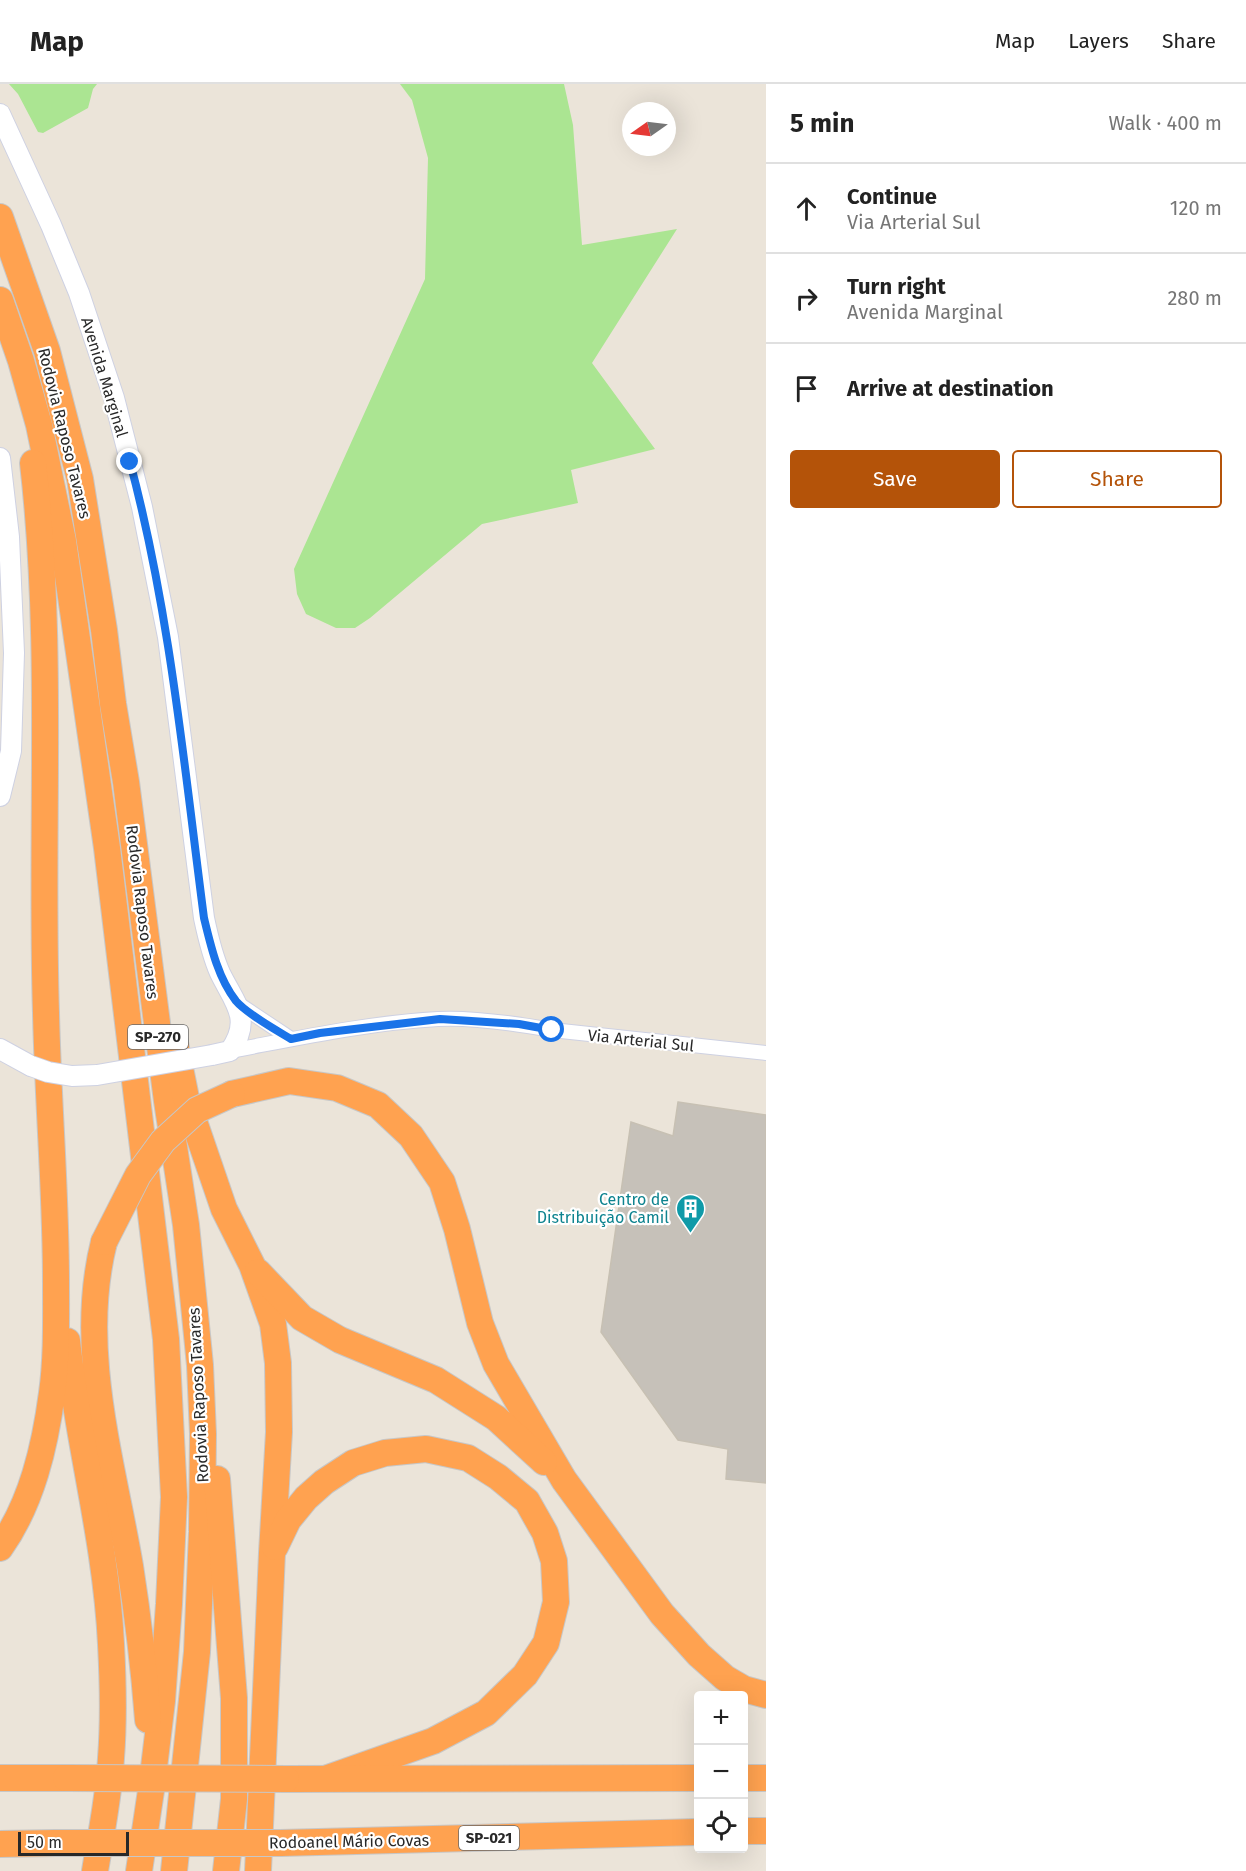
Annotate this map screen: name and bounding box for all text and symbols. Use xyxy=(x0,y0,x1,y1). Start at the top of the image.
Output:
text: Map xyxy=(30,25,84,58)
text: Map xyxy=(995,28,1035,54)
text: Layers xyxy=(1068,28,1129,54)
text: Share xyxy=(1162,28,1216,54)
north arrow xyxy=(622,102,676,156)
text: 5 min xyxy=(790,108,854,139)
text: Walk · 400 m xyxy=(1109,111,1222,135)
text: Continue xyxy=(847,183,937,210)
icon: ahead xyxy=(790,192,823,225)
text: 120 m xyxy=(1170,196,1222,220)
text: Via Arterial Sul xyxy=(847,210,981,234)
text: Turn right xyxy=(847,273,946,300)
icon: right xyxy=(790,282,823,315)
text: 280 m xyxy=(1167,286,1222,310)
text: Avenida Marginal xyxy=(847,300,1003,324)
street label: Avenida Marginal xyxy=(77,315,132,440)
street label: Rodovia Raposo Tavares xyxy=(34,346,95,520)
icon: arrive xyxy=(790,372,823,405)
text: Arrive at destination xyxy=(847,375,1054,402)
route end xyxy=(116,448,142,474)
button: Save xyxy=(790,450,1000,508)
button: Share xyxy=(1012,450,1222,508)
street label: Rodovia Raposo Tavares xyxy=(122,824,163,1000)
route start xyxy=(538,1016,564,1042)
road number: SP-270 xyxy=(128,1025,188,1049)
street label: Via Arterial Sul xyxy=(587,1025,695,1056)
place label: Centro de Distribuição Camil xyxy=(537,1190,669,1228)
building icon: Centro de Distribuição Camil xyxy=(674,1192,706,1234)
street label: Rodovia Raposo Tavares xyxy=(184,1307,213,1483)
map controls xyxy=(694,1691,748,1853)
button: + xyxy=(694,1691,748,1745)
button: − xyxy=(694,1745,748,1799)
button: locate xyxy=(694,1799,748,1853)
road number: SP-021 xyxy=(459,1826,519,1850)
scale bar xyxy=(18,1829,129,1856)
street label: Rodoanel Mário Covas xyxy=(269,1831,429,1852)
text: 50 m xyxy=(27,1833,62,1852)

